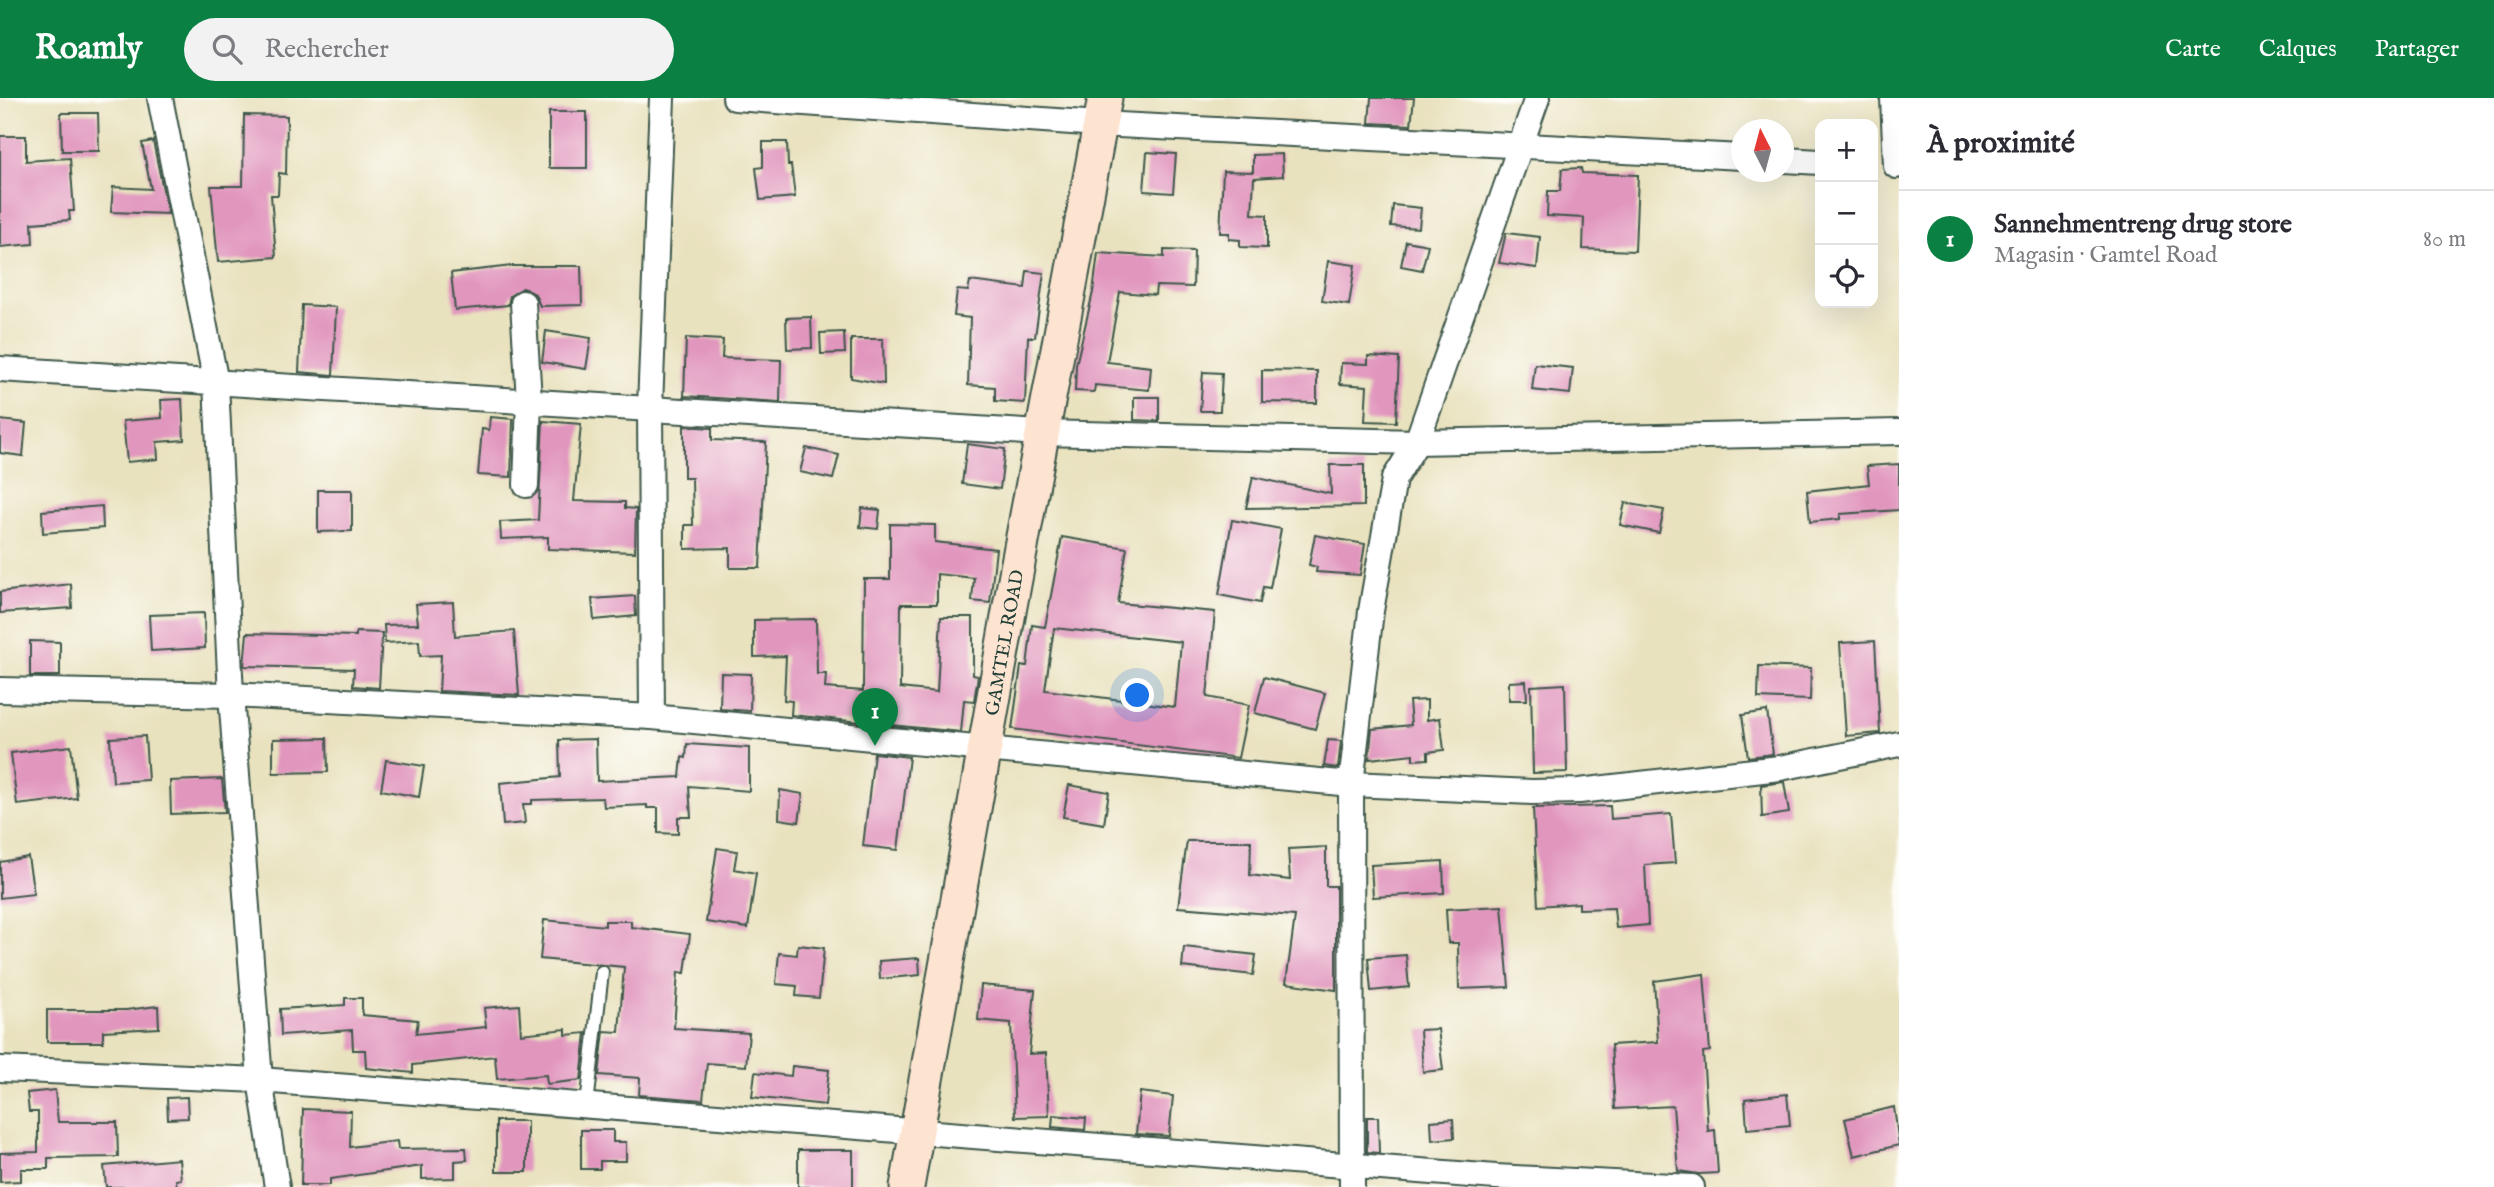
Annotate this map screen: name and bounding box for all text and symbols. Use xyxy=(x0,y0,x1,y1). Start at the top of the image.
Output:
search box xyxy=(184,18,674,81)
text: Roamly xyxy=(35,28,142,70)
icon: search xyxy=(208,30,246,68)
text: Rechercher xyxy=(264,33,389,66)
text: Carte xyxy=(2165,34,2221,65)
text: Calques xyxy=(2259,34,2337,65)
text: Partager xyxy=(2375,34,2459,65)
north arrow xyxy=(1731,119,1794,182)
map controls xyxy=(1815,119,1878,308)
button: + xyxy=(1815,119,1878,182)
text: À proximité xyxy=(1927,125,2075,163)
button: − xyxy=(1815,182,1878,245)
text: Sannehmentreng drug store xyxy=(1994,208,2292,241)
text: 1 xyxy=(1946,225,1954,254)
text: 80 m xyxy=(2423,225,2466,254)
text: Magasin · Gamtel Road xyxy=(1994,241,2217,270)
button: locate xyxy=(1815,245,1878,308)
street label: GAMTEL ROAD xyxy=(981,568,1031,718)
your location xyxy=(1120,678,1154,712)
pin: 1 xyxy=(852,688,898,746)

